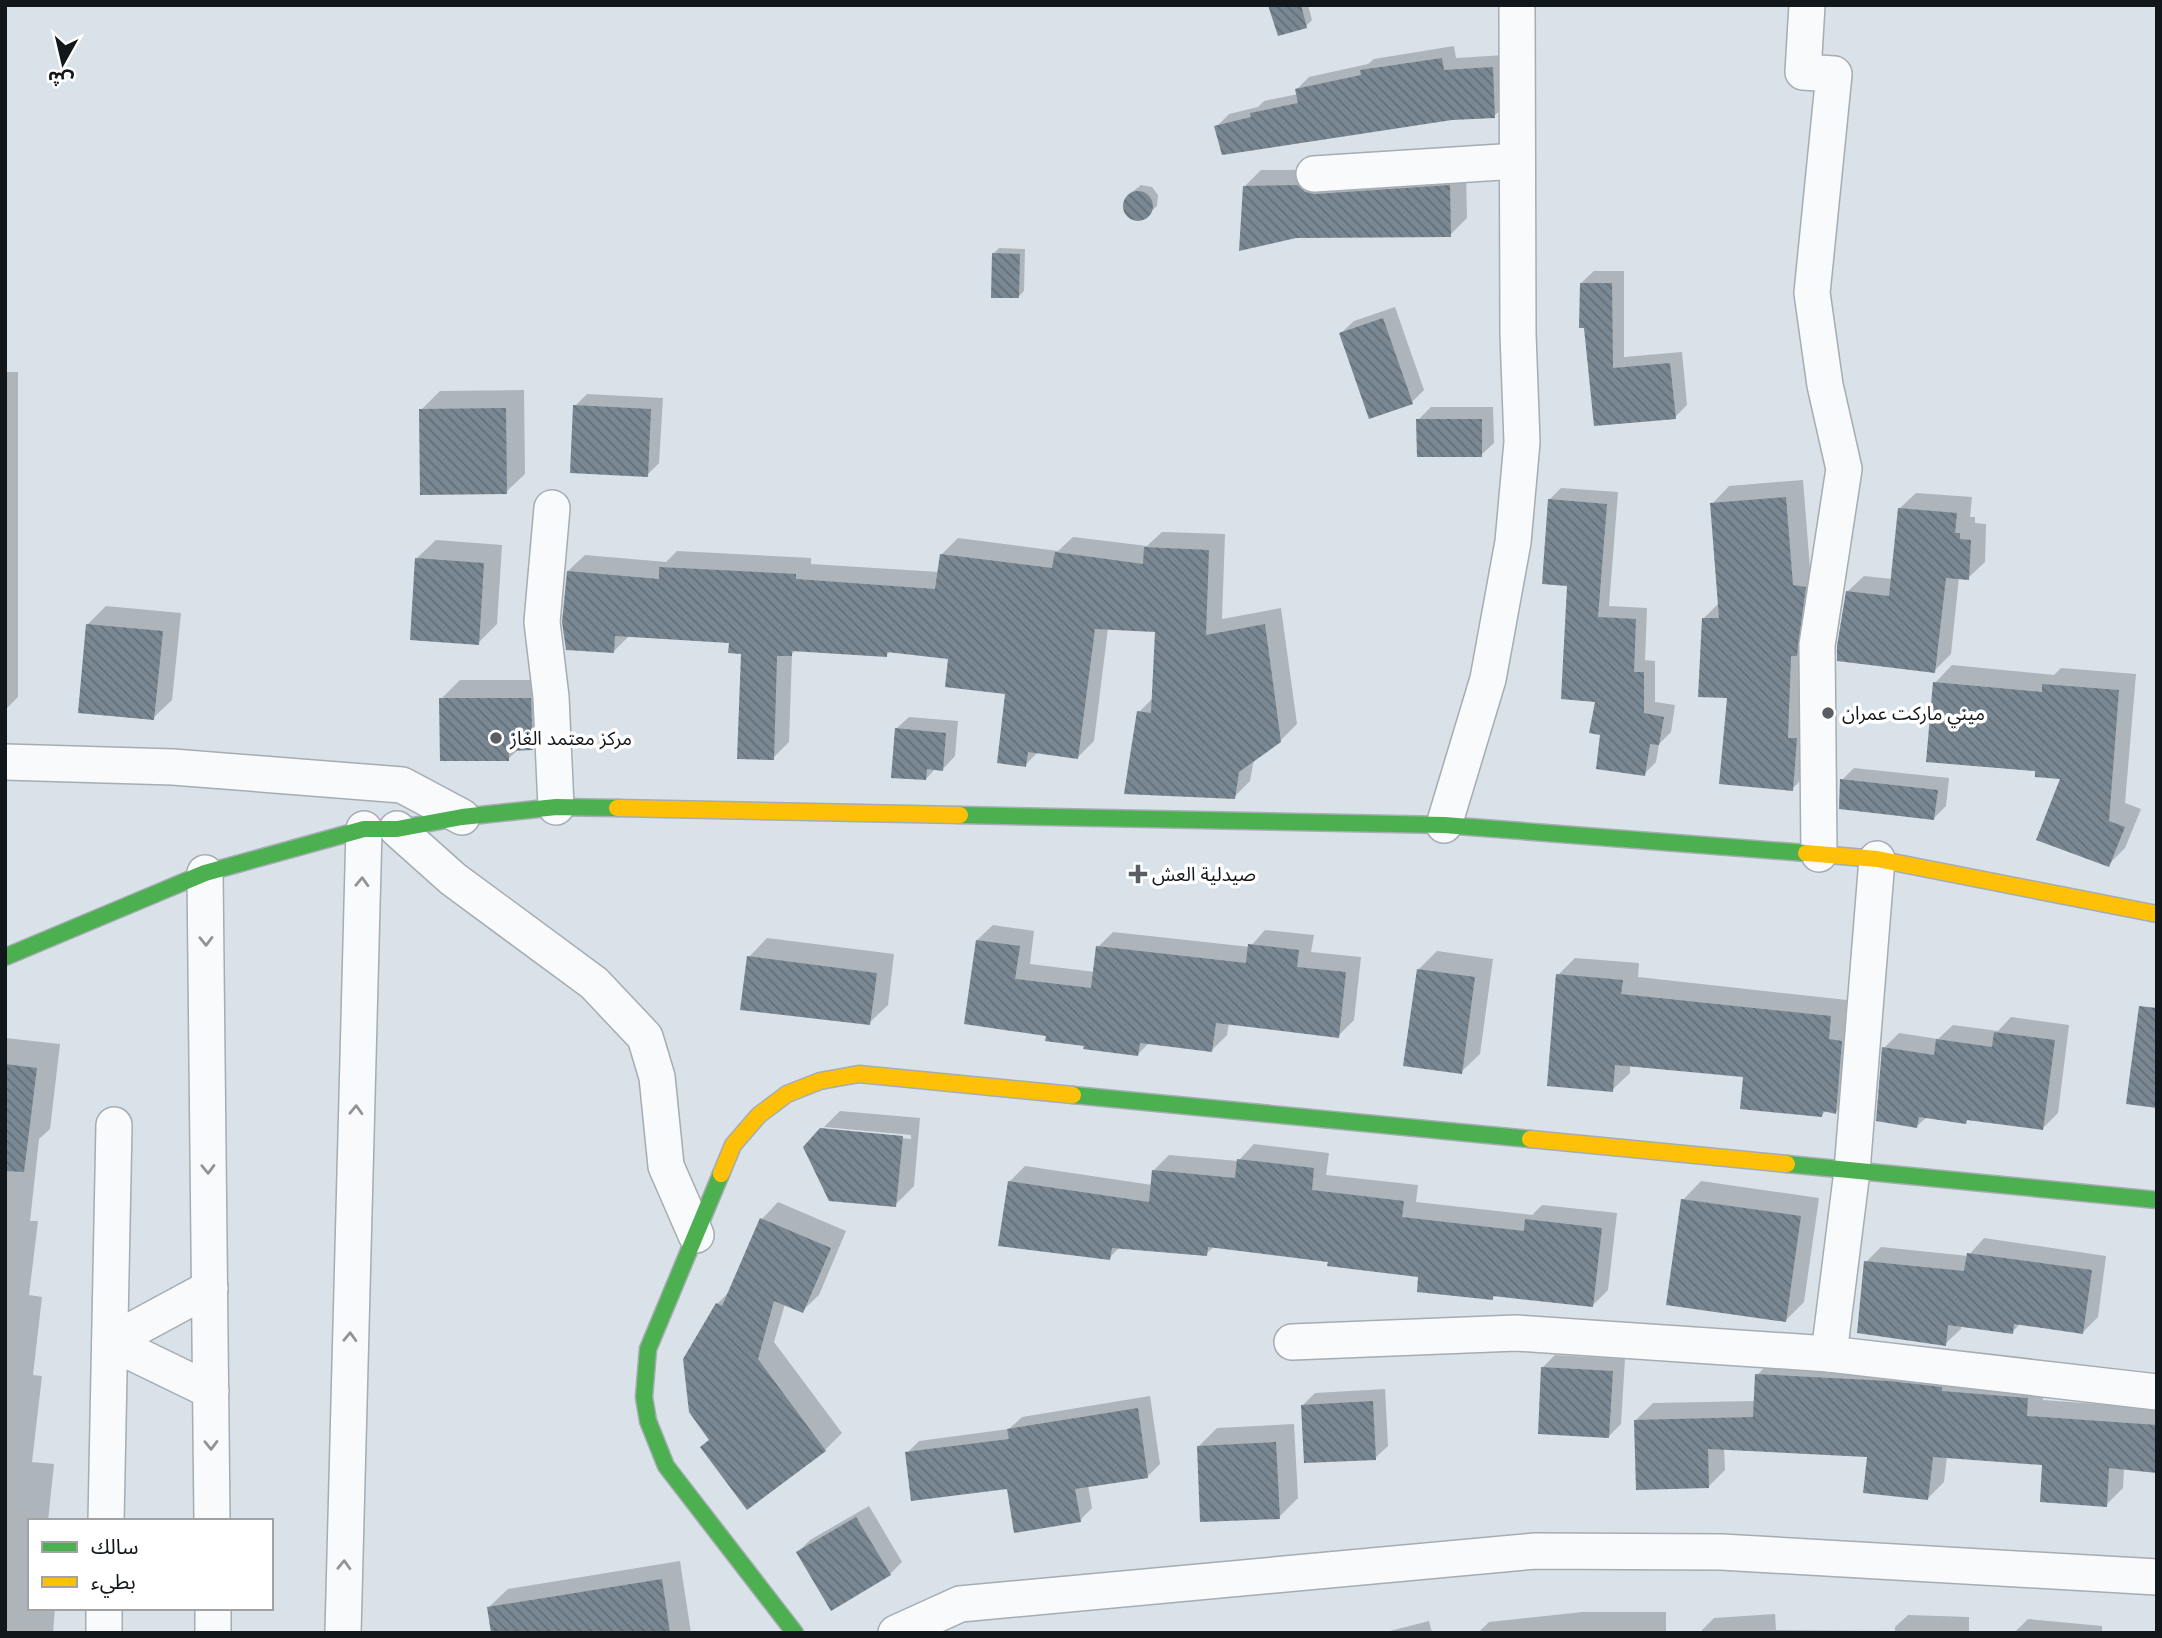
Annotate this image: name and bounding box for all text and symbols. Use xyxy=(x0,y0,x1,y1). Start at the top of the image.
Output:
north arrow xyxy=(28,28,98,98)
text: ش xyxy=(46,65,75,95)
place label: ميني ماركت عمران xyxy=(1842,700,1985,728)
marker: ميني ماركت عمران xyxy=(1820,705,1836,721)
place label: مركز معتمد الغاز xyxy=(509,725,632,751)
marker: مركز معتمد الغاز xyxy=(488,730,504,746)
place label: صيدلية العش xyxy=(1152,861,1256,887)
marker: صيدلية العش xyxy=(1130,866,1146,882)
one-way arrow xyxy=(355,877,370,888)
one-way arrow xyxy=(198,936,214,947)
one-way arrow xyxy=(349,1104,364,1115)
one-way arrow xyxy=(200,1164,216,1174)
one-way arrow xyxy=(343,1331,358,1342)
one-way arrow xyxy=(204,1440,219,1451)
legend xyxy=(28,1519,273,1610)
text: سالك xyxy=(91,1532,138,1560)
one-way arrow xyxy=(337,1559,352,1570)
text: بطيء xyxy=(91,1567,136,1598)

